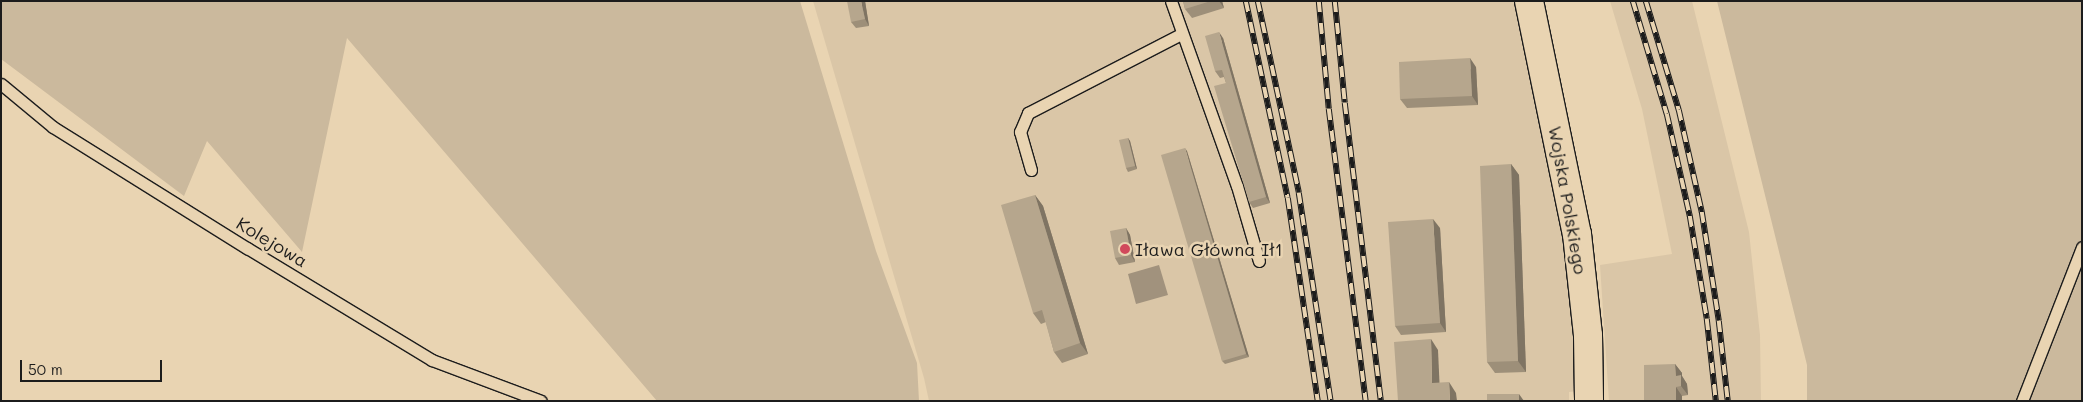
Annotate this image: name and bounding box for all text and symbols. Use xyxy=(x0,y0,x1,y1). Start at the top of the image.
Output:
street label: Wojska Polskiego xyxy=(1544,124,1592,276)
street label: Kolejowa xyxy=(233,212,311,272)
place label: Iława Główna Ił1 xyxy=(1135,238,1283,260)
marker: Iława Główna Ił1 xyxy=(1119,243,1131,255)
scale bar xyxy=(22,350,165,382)
text: 50 m xyxy=(28,359,63,379)

